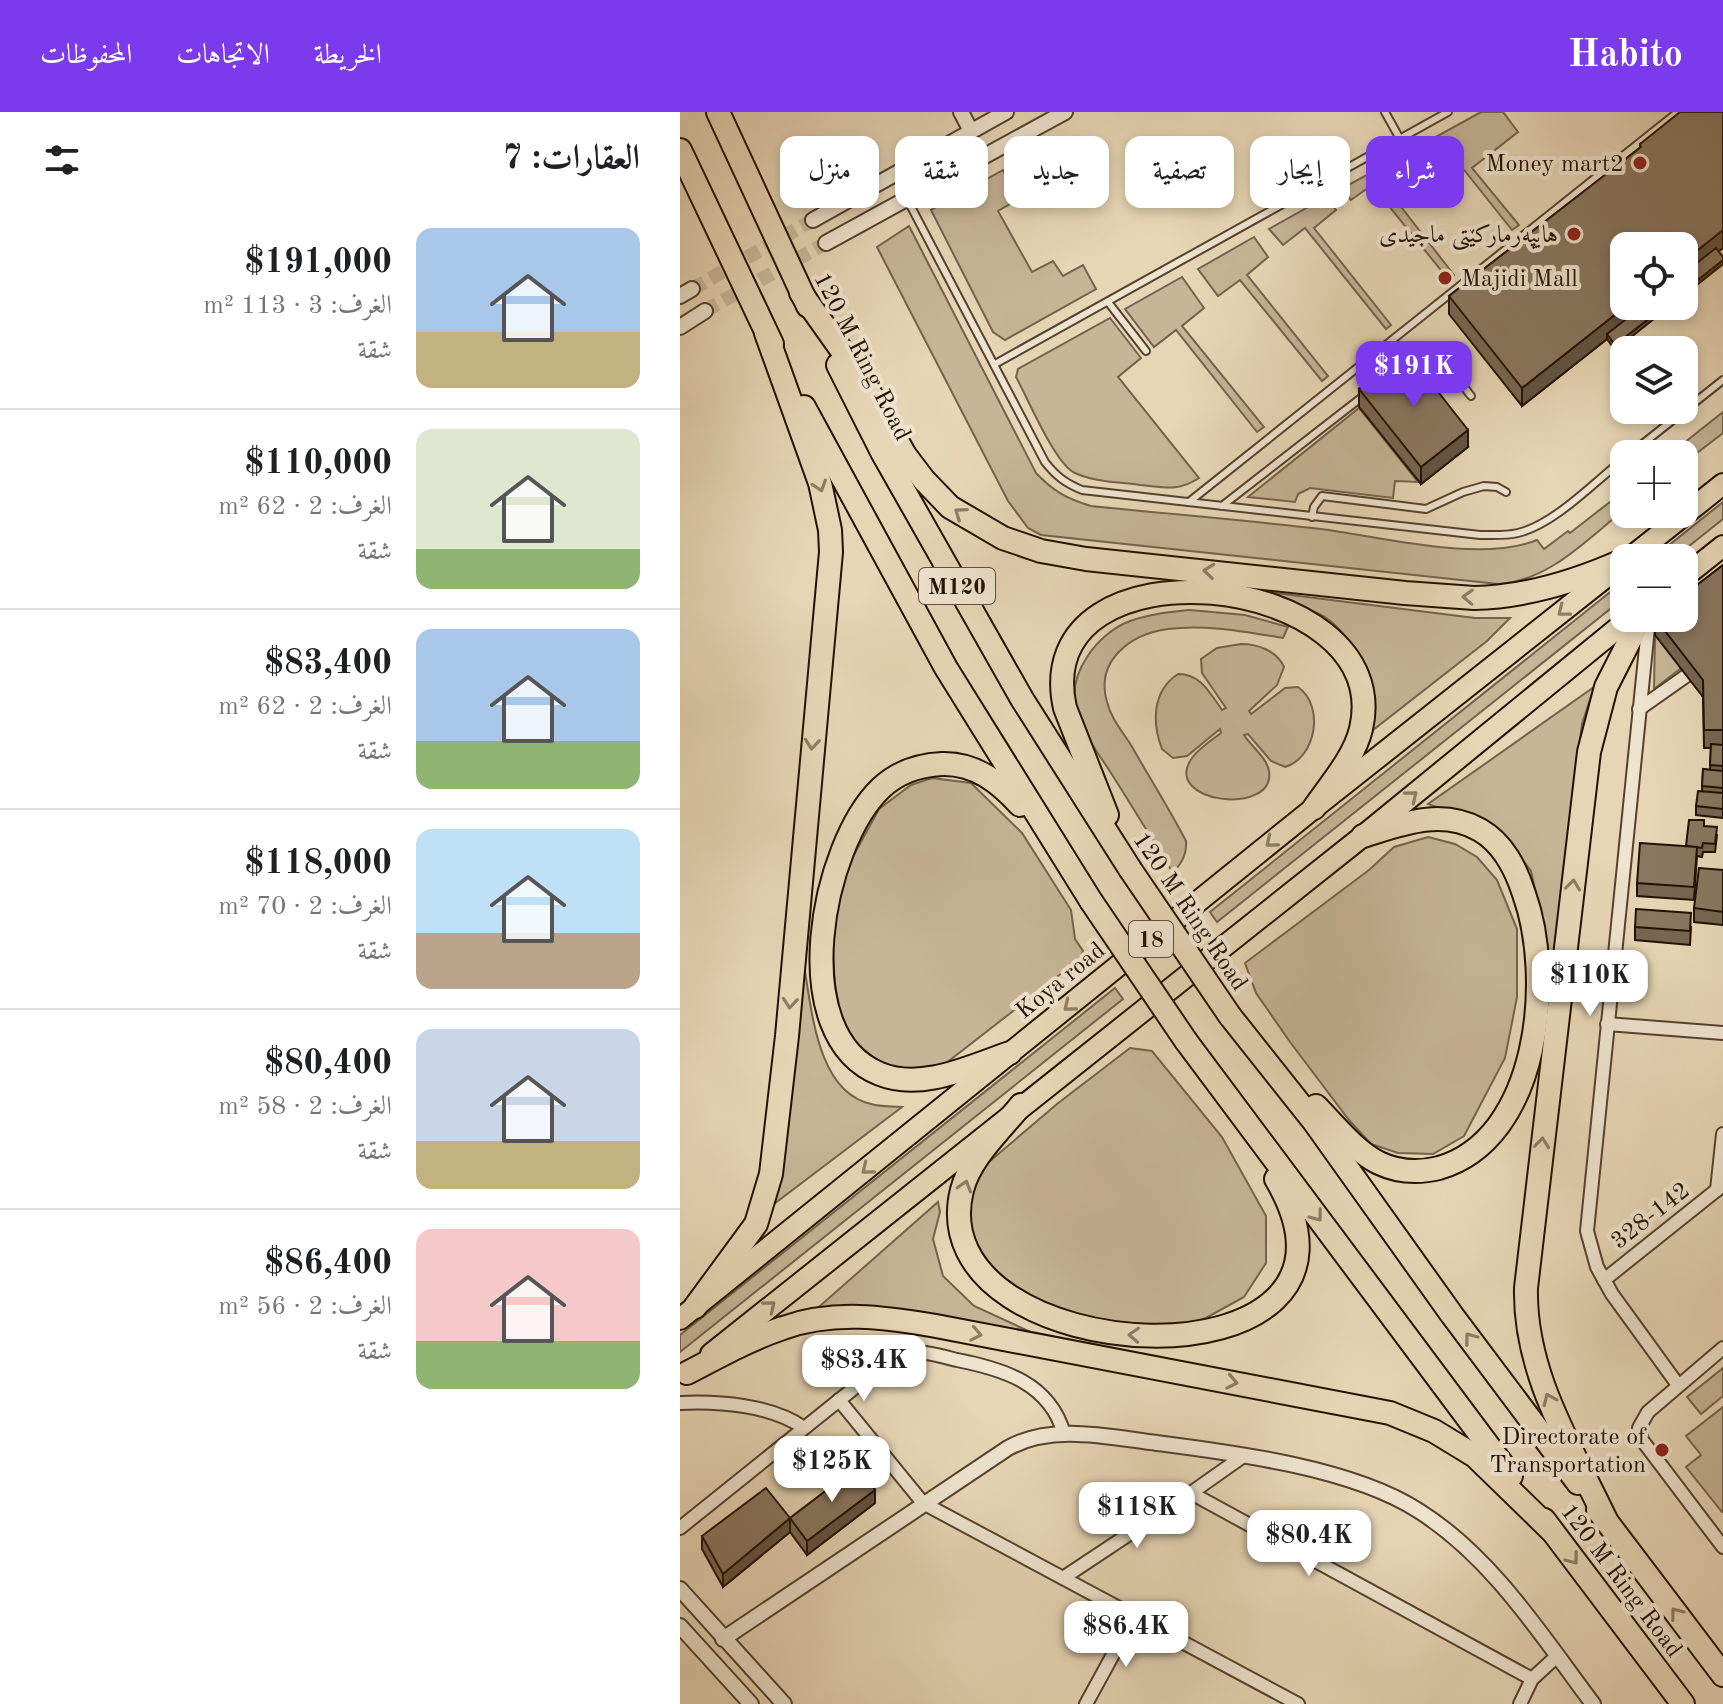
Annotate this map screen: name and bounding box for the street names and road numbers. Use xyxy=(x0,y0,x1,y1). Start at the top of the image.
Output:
street label: 120 M Ring Road xyxy=(809,269,914,445)
road number: M120 xyxy=(919,568,995,604)
street label: 120 M Ring Road xyxy=(1128,829,1251,996)
road number: 18 xyxy=(1129,921,1173,957)
street label: Koya road xyxy=(1012,939,1110,1024)
street label: 328-142 xyxy=(1607,1179,1695,1254)
street label: 120 M Ring Road xyxy=(1555,1500,1686,1662)

